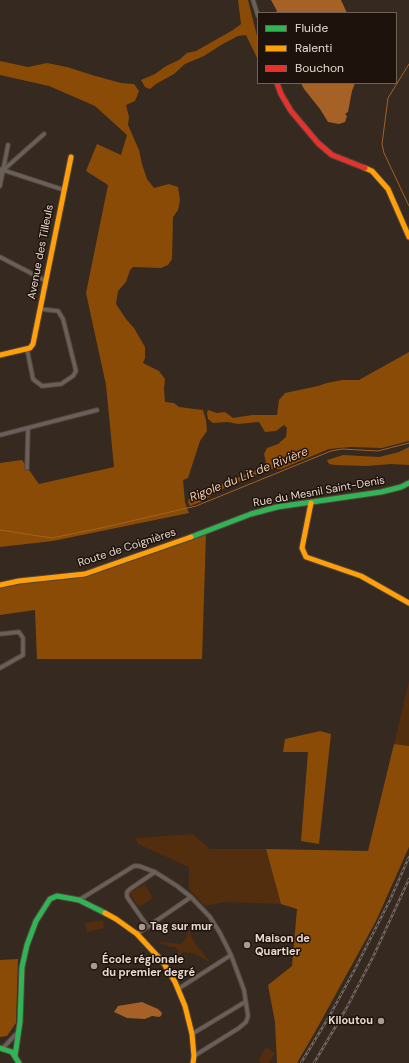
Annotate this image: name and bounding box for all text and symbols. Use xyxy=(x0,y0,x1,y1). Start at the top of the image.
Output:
legend xyxy=(257,12,397,84)
text: Fluide xyxy=(295,20,328,36)
text: Ralenti xyxy=(295,40,332,56)
text: Bouchon xyxy=(295,60,344,76)
street label: Avenue des Tilleuls xyxy=(25,204,57,300)
water label: Rigole du Lit de Rivière xyxy=(188,445,310,505)
street label: Rue du Mesnil Saint-Denis xyxy=(252,474,386,510)
street label: Route de Coignières xyxy=(76,526,178,570)
place label: Tag sur mur xyxy=(150,920,213,934)
marker: Tag sur mur xyxy=(137,922,147,932)
place label: Maison de Quartier xyxy=(255,932,310,958)
marker: Maison de Quartier xyxy=(242,940,252,950)
place label: École régionale du premier degré xyxy=(102,953,195,979)
marker: École régionale du premier degré xyxy=(89,961,99,971)
place label: Kiloutou xyxy=(328,1014,373,1028)
marker: Kiloutou xyxy=(376,1016,386,1026)

